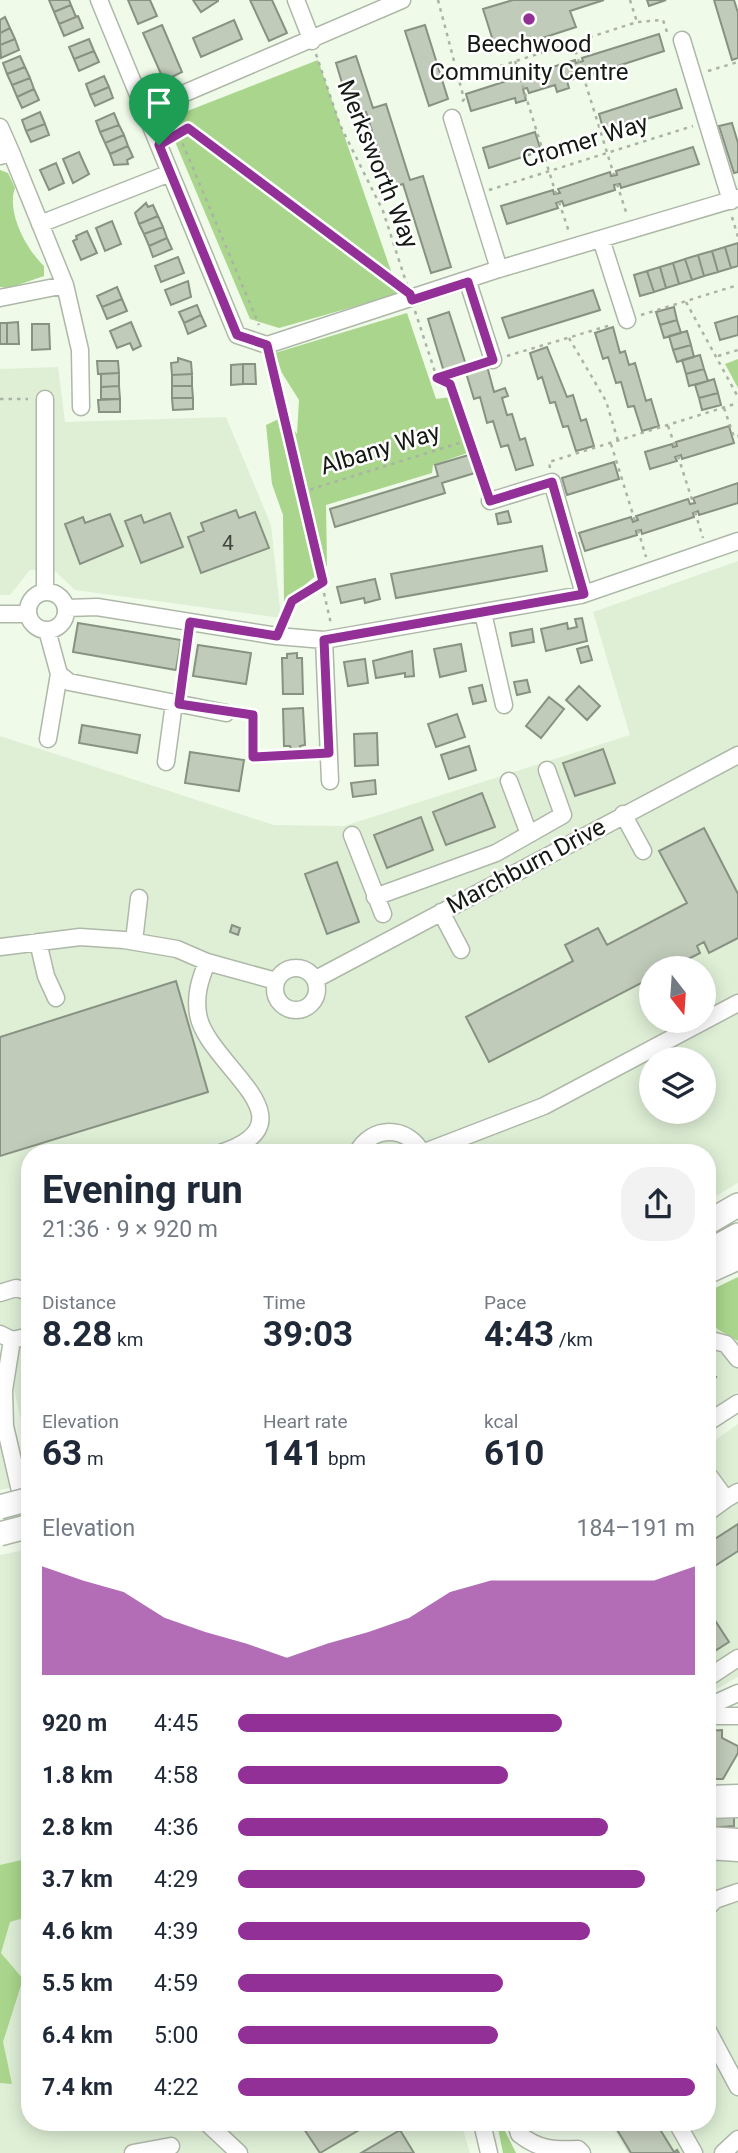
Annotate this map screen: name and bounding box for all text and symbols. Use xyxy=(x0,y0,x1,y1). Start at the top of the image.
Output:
marker: Beechwood Community Centre xyxy=(521,11,537,27)
place label: Beechwood Community Centre xyxy=(430,30,628,86)
pin xyxy=(129,73,189,145)
street label: Merksworth Way xyxy=(331,76,425,253)
icon: arrive xyxy=(140,84,178,122)
street label: Cromer Way xyxy=(519,108,652,173)
street label: Albany Way xyxy=(317,417,444,480)
house number: 4 xyxy=(222,531,234,555)
street label: Marchburn Drive xyxy=(442,812,610,920)
north arrow xyxy=(639,956,716,1032)
map controls xyxy=(639,956,716,1124)
button: layers xyxy=(639,1047,716,1124)
button: share xyxy=(621,1167,695,1241)
text: Evening run xyxy=(42,1168,243,1212)
text: 21:36 · 9 × 920 m xyxy=(42,1216,218,1243)
text: Distance xyxy=(42,1291,116,1314)
text: Time xyxy=(263,1291,306,1314)
text: Pace xyxy=(484,1291,526,1314)
text: 8.28 xyxy=(42,1314,112,1355)
text: 39:03 xyxy=(263,1314,353,1355)
text: 4:43 xyxy=(484,1314,554,1355)
text: km xyxy=(112,1328,143,1351)
text: /km xyxy=(554,1328,593,1351)
text: Elevation xyxy=(42,1410,119,1433)
text: Heart rate xyxy=(263,1410,348,1433)
text: kcal xyxy=(484,1410,518,1433)
text: 63 xyxy=(42,1433,82,1474)
text: 141 xyxy=(263,1433,323,1474)
text: 610 xyxy=(484,1433,544,1474)
text: m xyxy=(82,1447,104,1470)
text: bpm xyxy=(323,1447,366,1470)
text: Elevation xyxy=(42,1515,135,1542)
text: 184–191 m xyxy=(576,1515,695,1542)
text: 920 m xyxy=(42,1710,107,1737)
text: 4:45 xyxy=(154,1710,198,1737)
text: 1.8 km xyxy=(42,1762,113,1789)
text: 4:58 xyxy=(154,1762,198,1789)
text: 2.8 km xyxy=(42,1814,113,1841)
text: 4:36 xyxy=(154,1814,198,1841)
text: 3.7 km xyxy=(42,1866,113,1893)
text: 4:29 xyxy=(154,1866,198,1893)
text: 4.6 km xyxy=(42,1918,113,1945)
text: 4:39 xyxy=(154,1918,198,1945)
text: 5.5 km xyxy=(42,1970,113,1997)
text: 4:59 xyxy=(154,1970,198,1997)
text: 6.4 km xyxy=(42,2022,113,2049)
text: 5:00 xyxy=(154,2022,198,2049)
text: 7.4 km xyxy=(42,2074,113,2101)
text: 4:22 xyxy=(154,2074,198,2101)

